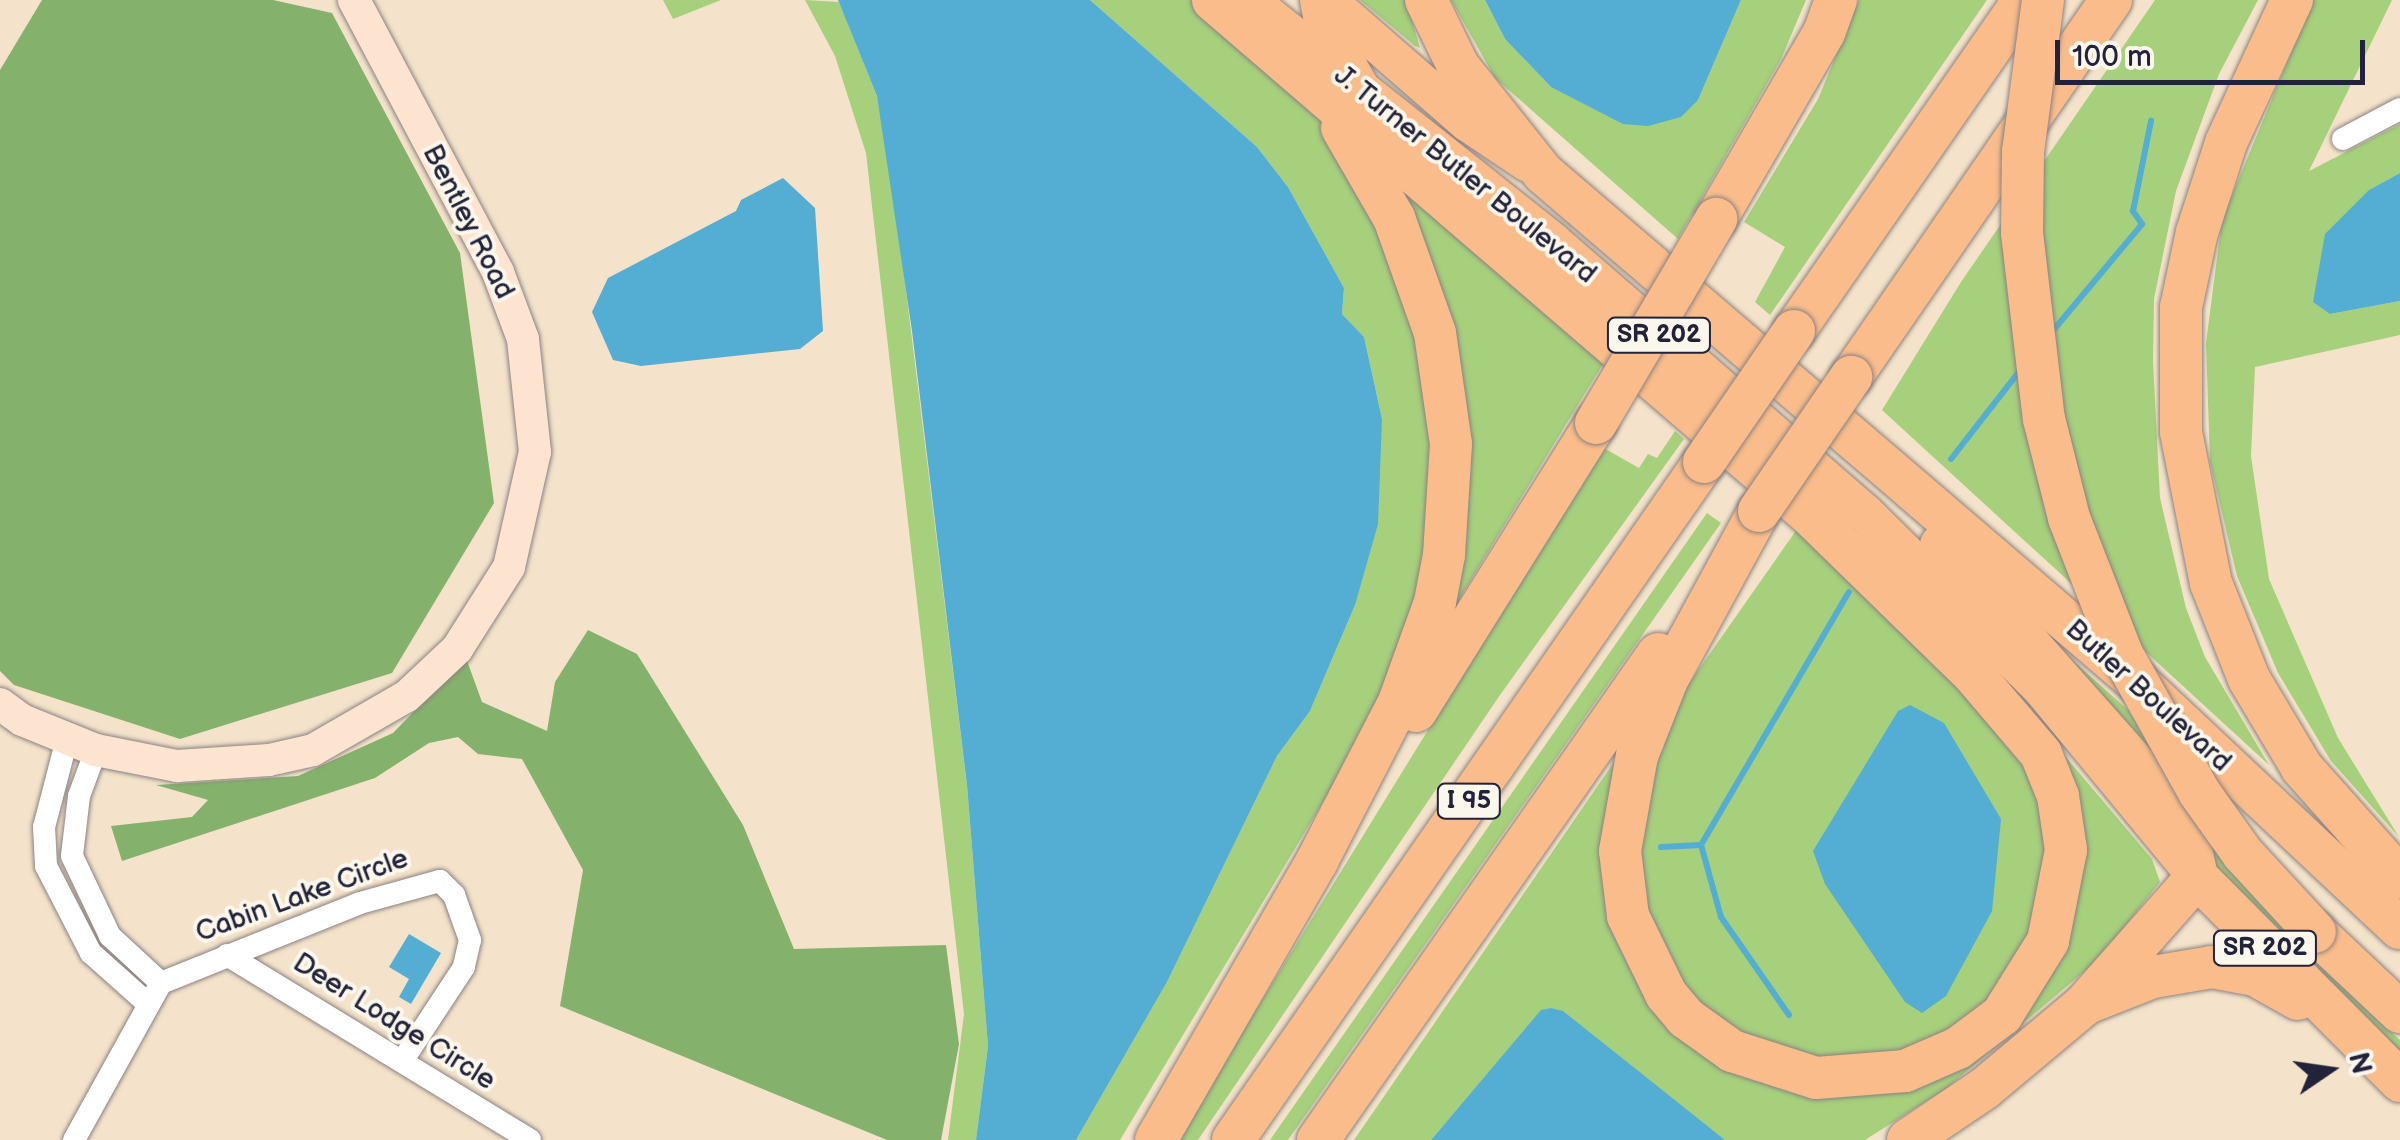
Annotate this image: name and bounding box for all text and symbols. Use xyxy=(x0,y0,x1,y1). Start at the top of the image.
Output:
scale bar xyxy=(2060,20,2370,82)
text: 100 m xyxy=(2072,39,2152,75)
street label: J. Turner Butler Boulevard xyxy=(1327,59,1603,291)
street label: Bentley Road xyxy=(414,138,522,306)
road number: SR 202 xyxy=(1606,315,1712,355)
street label: Butler Boulevard xyxy=(2058,613,2238,779)
road number: I 95 xyxy=(1436,781,1502,821)
street label: Cabin Lake Circle xyxy=(191,842,413,950)
road number: SR 202 xyxy=(2212,928,2318,968)
street label: Deer Lodge Circle xyxy=(287,946,501,1098)
north arrow xyxy=(2280,1020,2380,1120)
text: N xyxy=(2341,1049,2378,1077)

